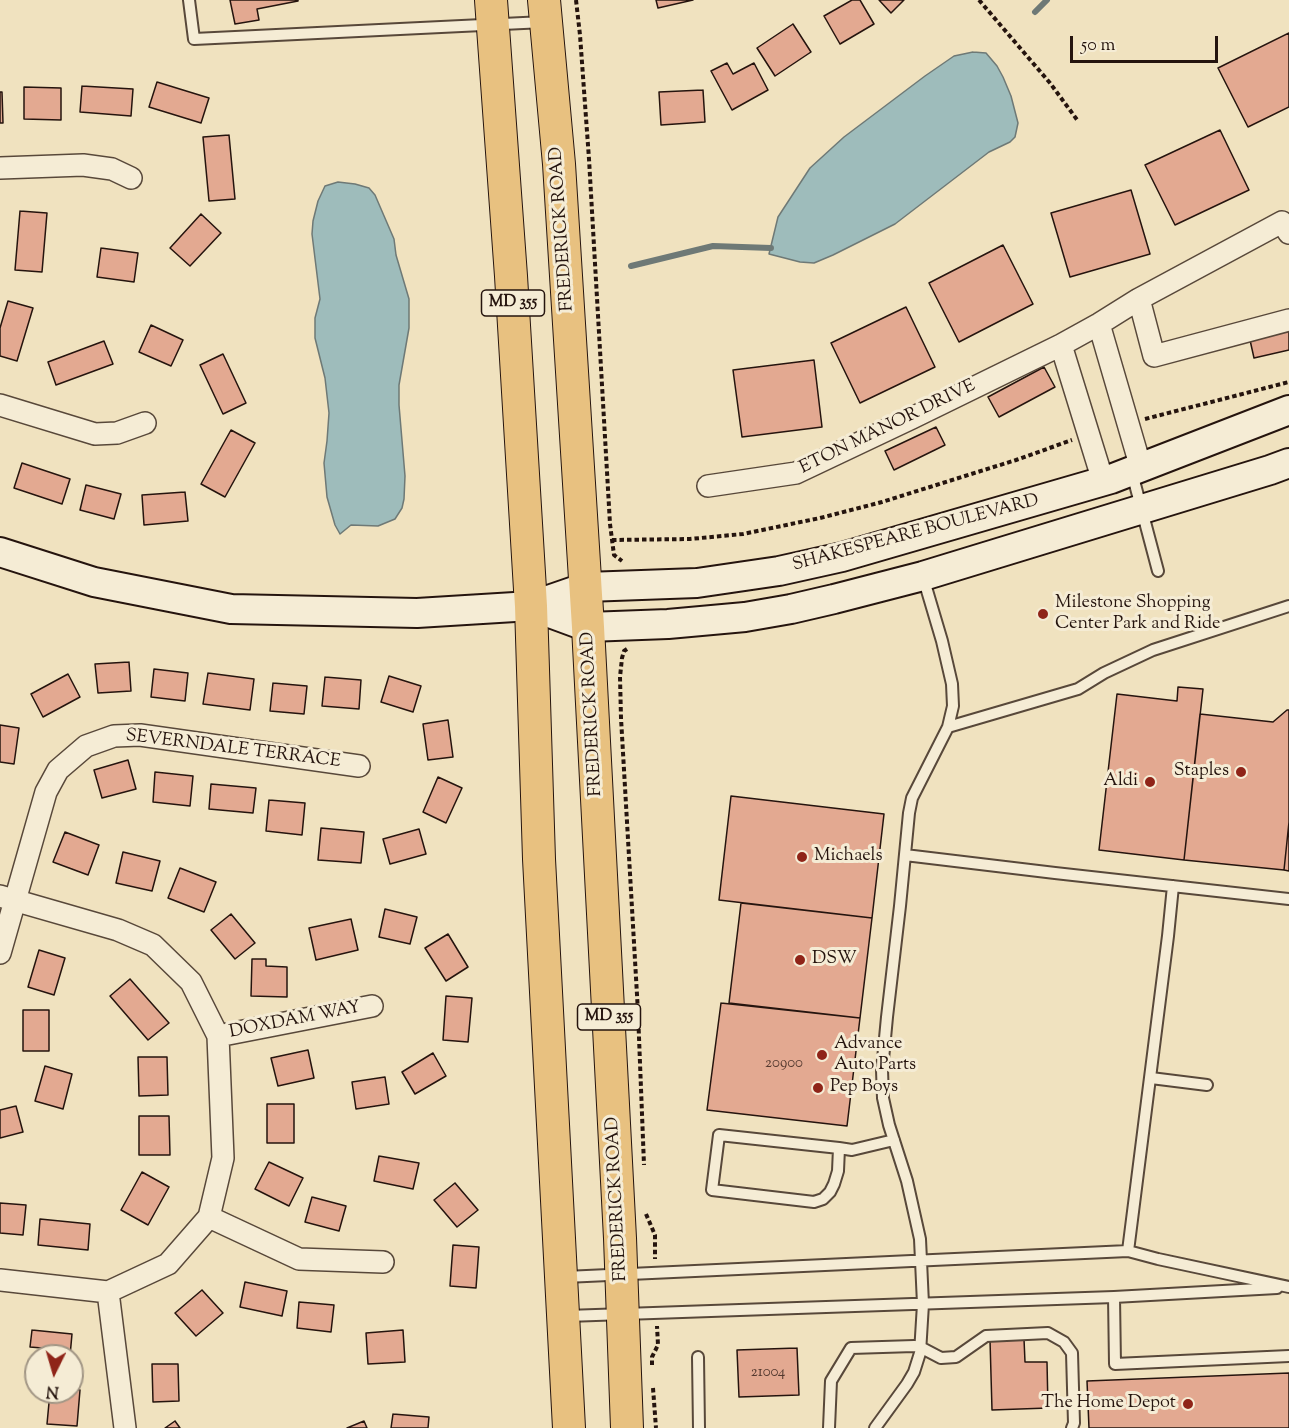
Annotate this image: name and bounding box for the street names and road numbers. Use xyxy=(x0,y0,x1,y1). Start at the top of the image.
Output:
street label: FREDERICK ROAD xyxy=(546,146,580,312)
road number: MD 355 xyxy=(482,290,544,316)
street label: ETON MANOR DRIVE xyxy=(797,376,979,480)
street label: SHAKESPEARE BOULEVARD xyxy=(790,491,1042,577)
street label: FREDERICK ROAD xyxy=(578,631,608,797)
street label: SEVERNDALE TERRACE xyxy=(124,726,342,774)
street label: DOXDAM WAY xyxy=(228,998,362,1044)
road number: MD 355 xyxy=(578,1004,640,1030)
street label: FREDERICK ROAD xyxy=(603,1116,633,1282)

